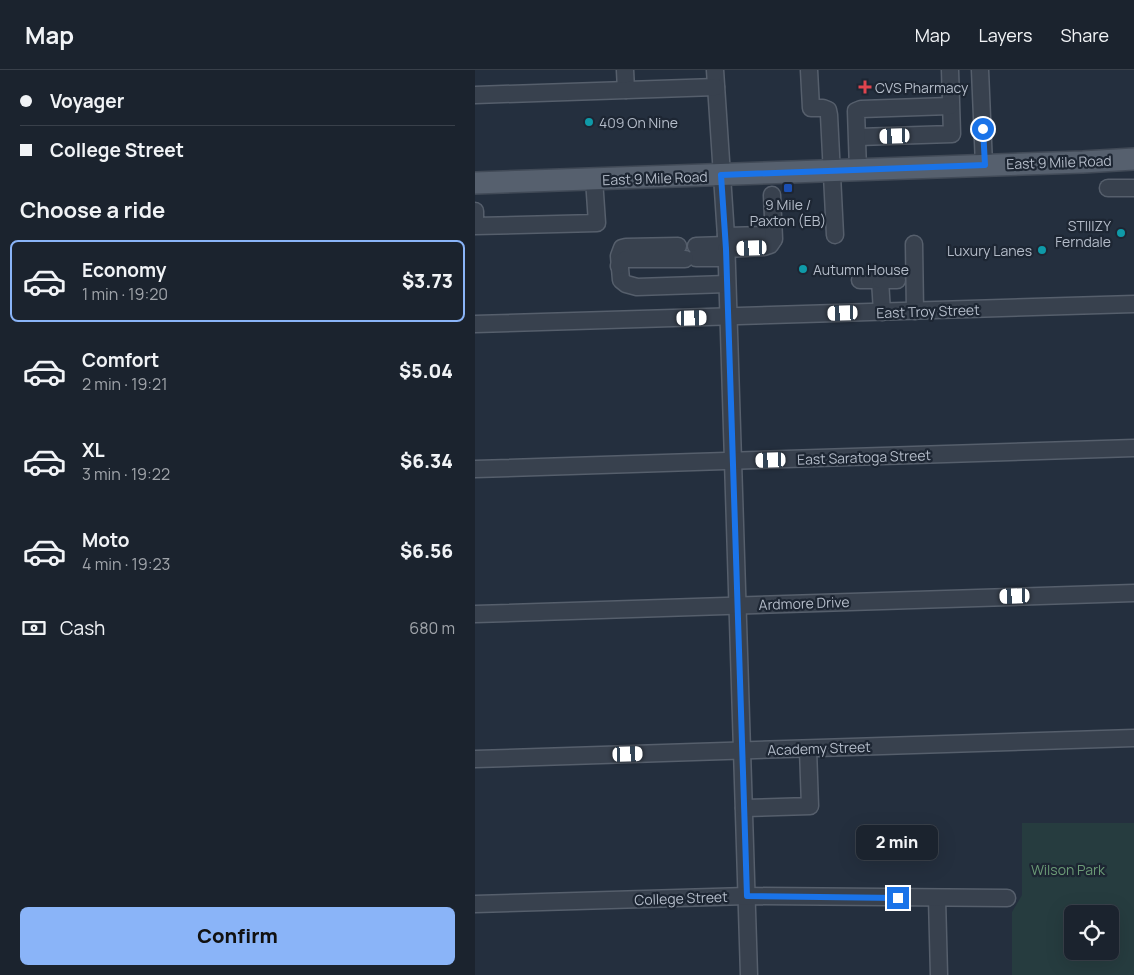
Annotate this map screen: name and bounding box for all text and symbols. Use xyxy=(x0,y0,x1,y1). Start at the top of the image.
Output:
text: Map xyxy=(25,18,74,51)
text: Map xyxy=(915,23,950,47)
text: Layers xyxy=(978,23,1032,47)
text: Share xyxy=(1060,23,1109,47)
place label: CVS Pharmacy xyxy=(875,78,969,97)
marker: CVS Pharmacy xyxy=(859,81,871,93)
text: Voyager xyxy=(50,88,124,114)
place label: 409 On Nine xyxy=(599,113,678,132)
marker: 409 On Nine xyxy=(583,116,595,128)
route start xyxy=(972,118,994,140)
car xyxy=(879,128,910,144)
text: College Street xyxy=(50,137,184,163)
street label: East 9 Mile Road xyxy=(1006,151,1112,173)
street label: East 9 Mile Road xyxy=(602,167,708,189)
marker: 9 Mile / Paxton (EB) xyxy=(782,182,794,194)
text: Choose a ride xyxy=(20,195,165,225)
place label: 9 Mile / Paxton (EB) xyxy=(750,195,826,230)
place label: STIIIZY Ferndale xyxy=(1055,216,1111,251)
marker: STIIIZY Ferndale xyxy=(1115,227,1127,239)
car xyxy=(736,240,767,256)
place label: Luxury Lanes xyxy=(947,241,1032,260)
marker: Luxury Lanes xyxy=(1036,244,1048,256)
text: Economy xyxy=(82,257,166,283)
icon: car xyxy=(22,259,67,304)
place label: Autumn House xyxy=(813,260,909,279)
marker: Autumn House xyxy=(797,263,809,275)
text: $3.73 xyxy=(402,268,453,294)
text: 1 min · 19:20 xyxy=(82,283,168,305)
street label: East Troy Street xyxy=(876,300,980,322)
car xyxy=(827,305,858,321)
car xyxy=(676,310,707,326)
text: Comfort xyxy=(82,347,159,373)
icon: car xyxy=(22,349,67,394)
text: $5.04 xyxy=(399,358,453,384)
text: 2 min · 19:21 xyxy=(82,373,167,395)
text: XL xyxy=(82,437,105,463)
icon: car xyxy=(22,439,67,484)
street label: East Saratoga Street xyxy=(797,445,932,469)
text: $6.34 xyxy=(400,448,453,474)
car xyxy=(755,452,786,468)
text: 3 min · 19:22 xyxy=(82,463,170,485)
text: Moto xyxy=(82,527,129,553)
icon: car xyxy=(22,529,67,574)
text: $6.56 xyxy=(400,538,453,564)
text: 4 min · 19:23 xyxy=(82,553,170,575)
car xyxy=(999,588,1030,604)
street label: Ardmore Drive xyxy=(758,592,850,614)
icon: cash xyxy=(20,614,48,642)
text: Cash xyxy=(60,615,105,641)
text: 680 m xyxy=(409,617,455,639)
street label: Academy Street xyxy=(767,737,871,759)
car xyxy=(612,746,643,762)
callout: 2 min xyxy=(857,826,939,860)
text: 2 min xyxy=(876,831,918,853)
park label: Wilson Park xyxy=(1031,860,1106,879)
street label: College Street xyxy=(634,887,728,909)
route end xyxy=(887,887,909,909)
map controls xyxy=(1064,905,1119,960)
button: locate xyxy=(1064,905,1119,960)
button: Confirm xyxy=(20,907,455,965)

